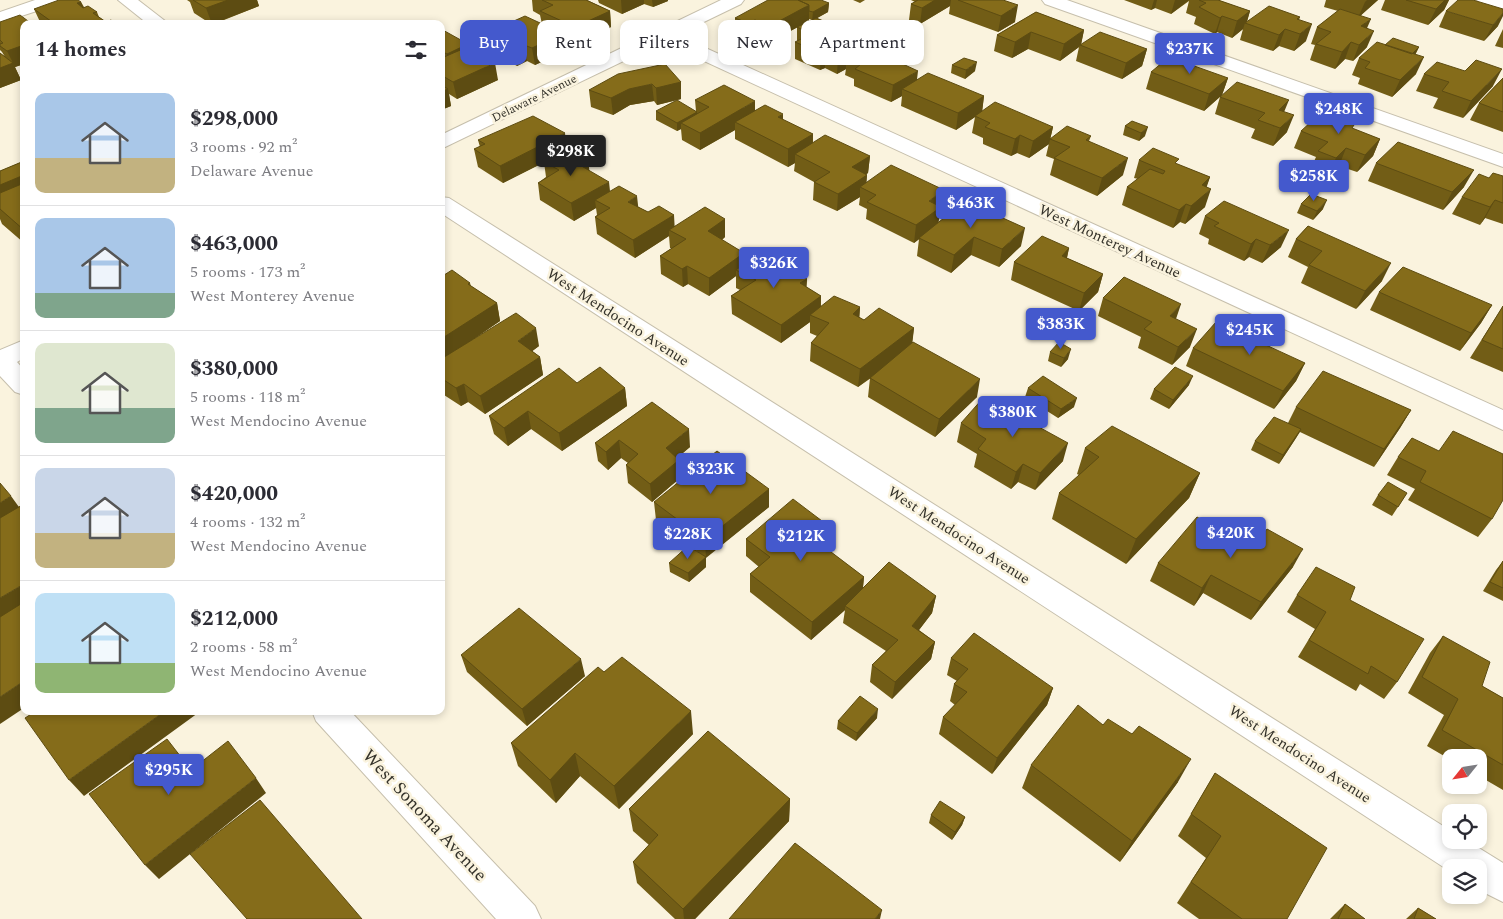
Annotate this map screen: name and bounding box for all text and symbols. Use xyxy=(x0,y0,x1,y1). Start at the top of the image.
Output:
chip: Buy xyxy=(460,20,527,65)
chip: Rent xyxy=(537,20,610,65)
chip: Filters xyxy=(620,20,708,65)
chip: New xyxy=(718,20,791,65)
chip: Apartment xyxy=(801,20,924,65)
pin: $237K xyxy=(1155,32,1225,75)
text: 14 homes xyxy=(35,34,127,66)
icon: filters xyxy=(402,36,430,64)
text: $237K xyxy=(1166,37,1214,61)
street label: Delaware Avenue xyxy=(488,70,580,127)
pin: $248K xyxy=(1304,92,1374,135)
text: $248K xyxy=(1315,97,1363,121)
text: $298,000 xyxy=(190,103,278,135)
icon: home xyxy=(75,113,135,173)
pin: $298K xyxy=(536,134,606,177)
text: 3 rooms · 92 m² xyxy=(190,135,297,159)
text: $298K xyxy=(547,139,595,163)
text: Delaware Avenue xyxy=(190,159,313,183)
pin: $258K xyxy=(1279,160,1349,202)
text: $258K xyxy=(1290,164,1338,188)
pin: $463K xyxy=(936,186,1006,229)
text: $463K xyxy=(947,191,995,215)
street label: West Monterey Avenue xyxy=(1035,198,1185,285)
text: $463,000 xyxy=(190,228,278,260)
icon: home xyxy=(75,238,135,298)
pin: $326K xyxy=(739,246,809,289)
text: $326K xyxy=(750,251,798,275)
text: 5 rooms · 173 m² xyxy=(190,260,305,284)
street label: West Mendocino Avenue xyxy=(542,263,694,372)
text: West Monterey Avenue xyxy=(190,284,355,308)
pin: $383K xyxy=(1026,308,1096,350)
text: $383K xyxy=(1037,312,1085,336)
pin: $245K xyxy=(1215,314,1285,356)
text: $245K xyxy=(1226,318,1274,342)
text: $380,000 xyxy=(190,353,278,385)
icon: home xyxy=(75,363,135,423)
text: 5 rooms · 118 m² xyxy=(190,385,305,409)
pin: $380K xyxy=(978,396,1048,438)
text: $380K xyxy=(989,400,1037,424)
text: West Mendocino Avenue xyxy=(190,409,367,433)
pin: $323K xyxy=(676,452,746,495)
text: $323K xyxy=(687,457,735,481)
text: $420,000 xyxy=(190,478,278,510)
street label: West Mendocino Avenue xyxy=(883,481,1035,590)
icon: home xyxy=(75,488,135,548)
text: 4 rooms · 132 m² xyxy=(190,510,305,534)
pin: $420K xyxy=(1196,516,1266,559)
pin: $228K xyxy=(653,518,723,560)
pin: $212K xyxy=(766,520,836,562)
text: $420K xyxy=(1207,521,1255,545)
text: $228K xyxy=(664,522,712,546)
text: $212K xyxy=(777,524,825,548)
text: West Mendocino Avenue xyxy=(190,534,367,558)
text: $212,000 xyxy=(190,603,278,635)
icon: home xyxy=(75,613,135,673)
text: 2 rooms · 58 m² xyxy=(190,635,297,659)
text: West Mendocino Avenue xyxy=(190,659,367,683)
street label: West Mendocino Avenue xyxy=(1224,700,1376,809)
street label: West Sonoma Avenue xyxy=(356,743,493,888)
north arrow xyxy=(1442,749,1488,794)
map controls xyxy=(1442,749,1487,904)
pin: $295K xyxy=(134,754,204,796)
text: $295K xyxy=(145,758,193,782)
button: locate xyxy=(1442,804,1487,849)
button: layers xyxy=(1442,859,1487,904)

